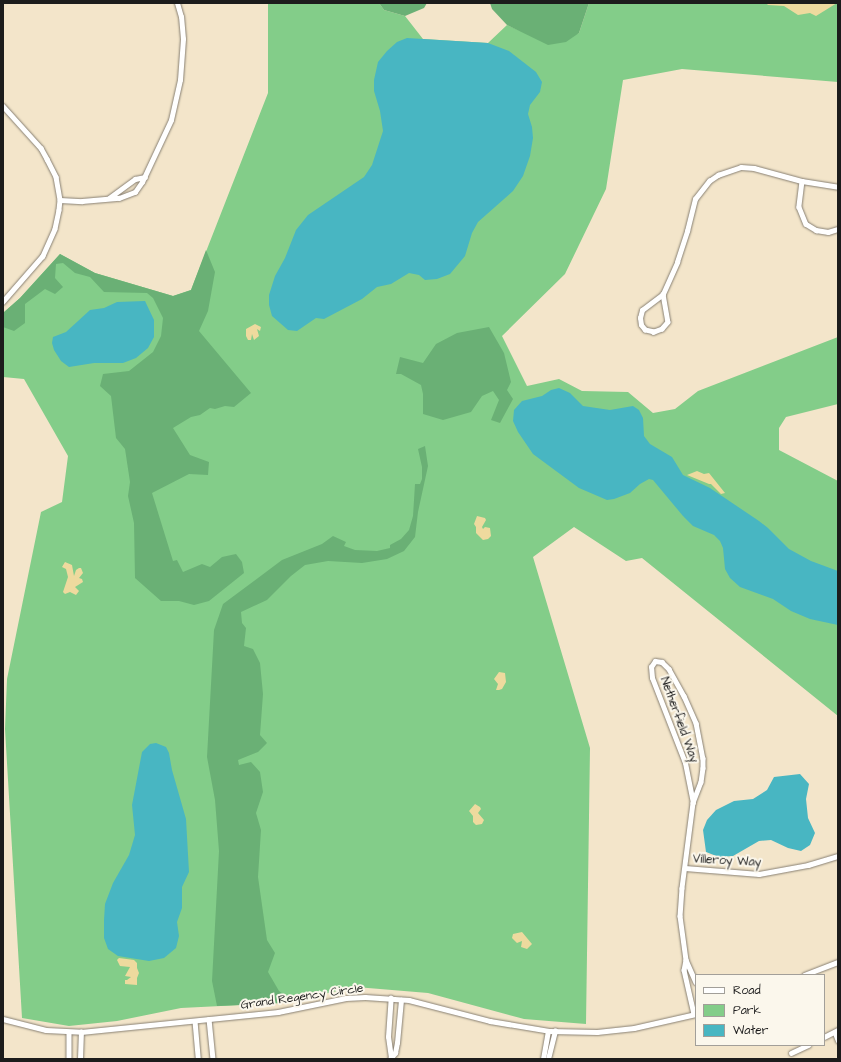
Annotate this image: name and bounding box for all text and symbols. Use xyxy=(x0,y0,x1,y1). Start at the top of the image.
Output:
street label: Netherfield Way xyxy=(657,675,701,765)
street label: Villeroy Way xyxy=(692,852,762,870)
legend xyxy=(695,974,825,1046)
street label: Grand Regency Circle xyxy=(240,981,364,1013)
text: Road xyxy=(733,982,761,999)
text: Park xyxy=(733,1002,761,1019)
text: Water xyxy=(733,1022,768,1039)

